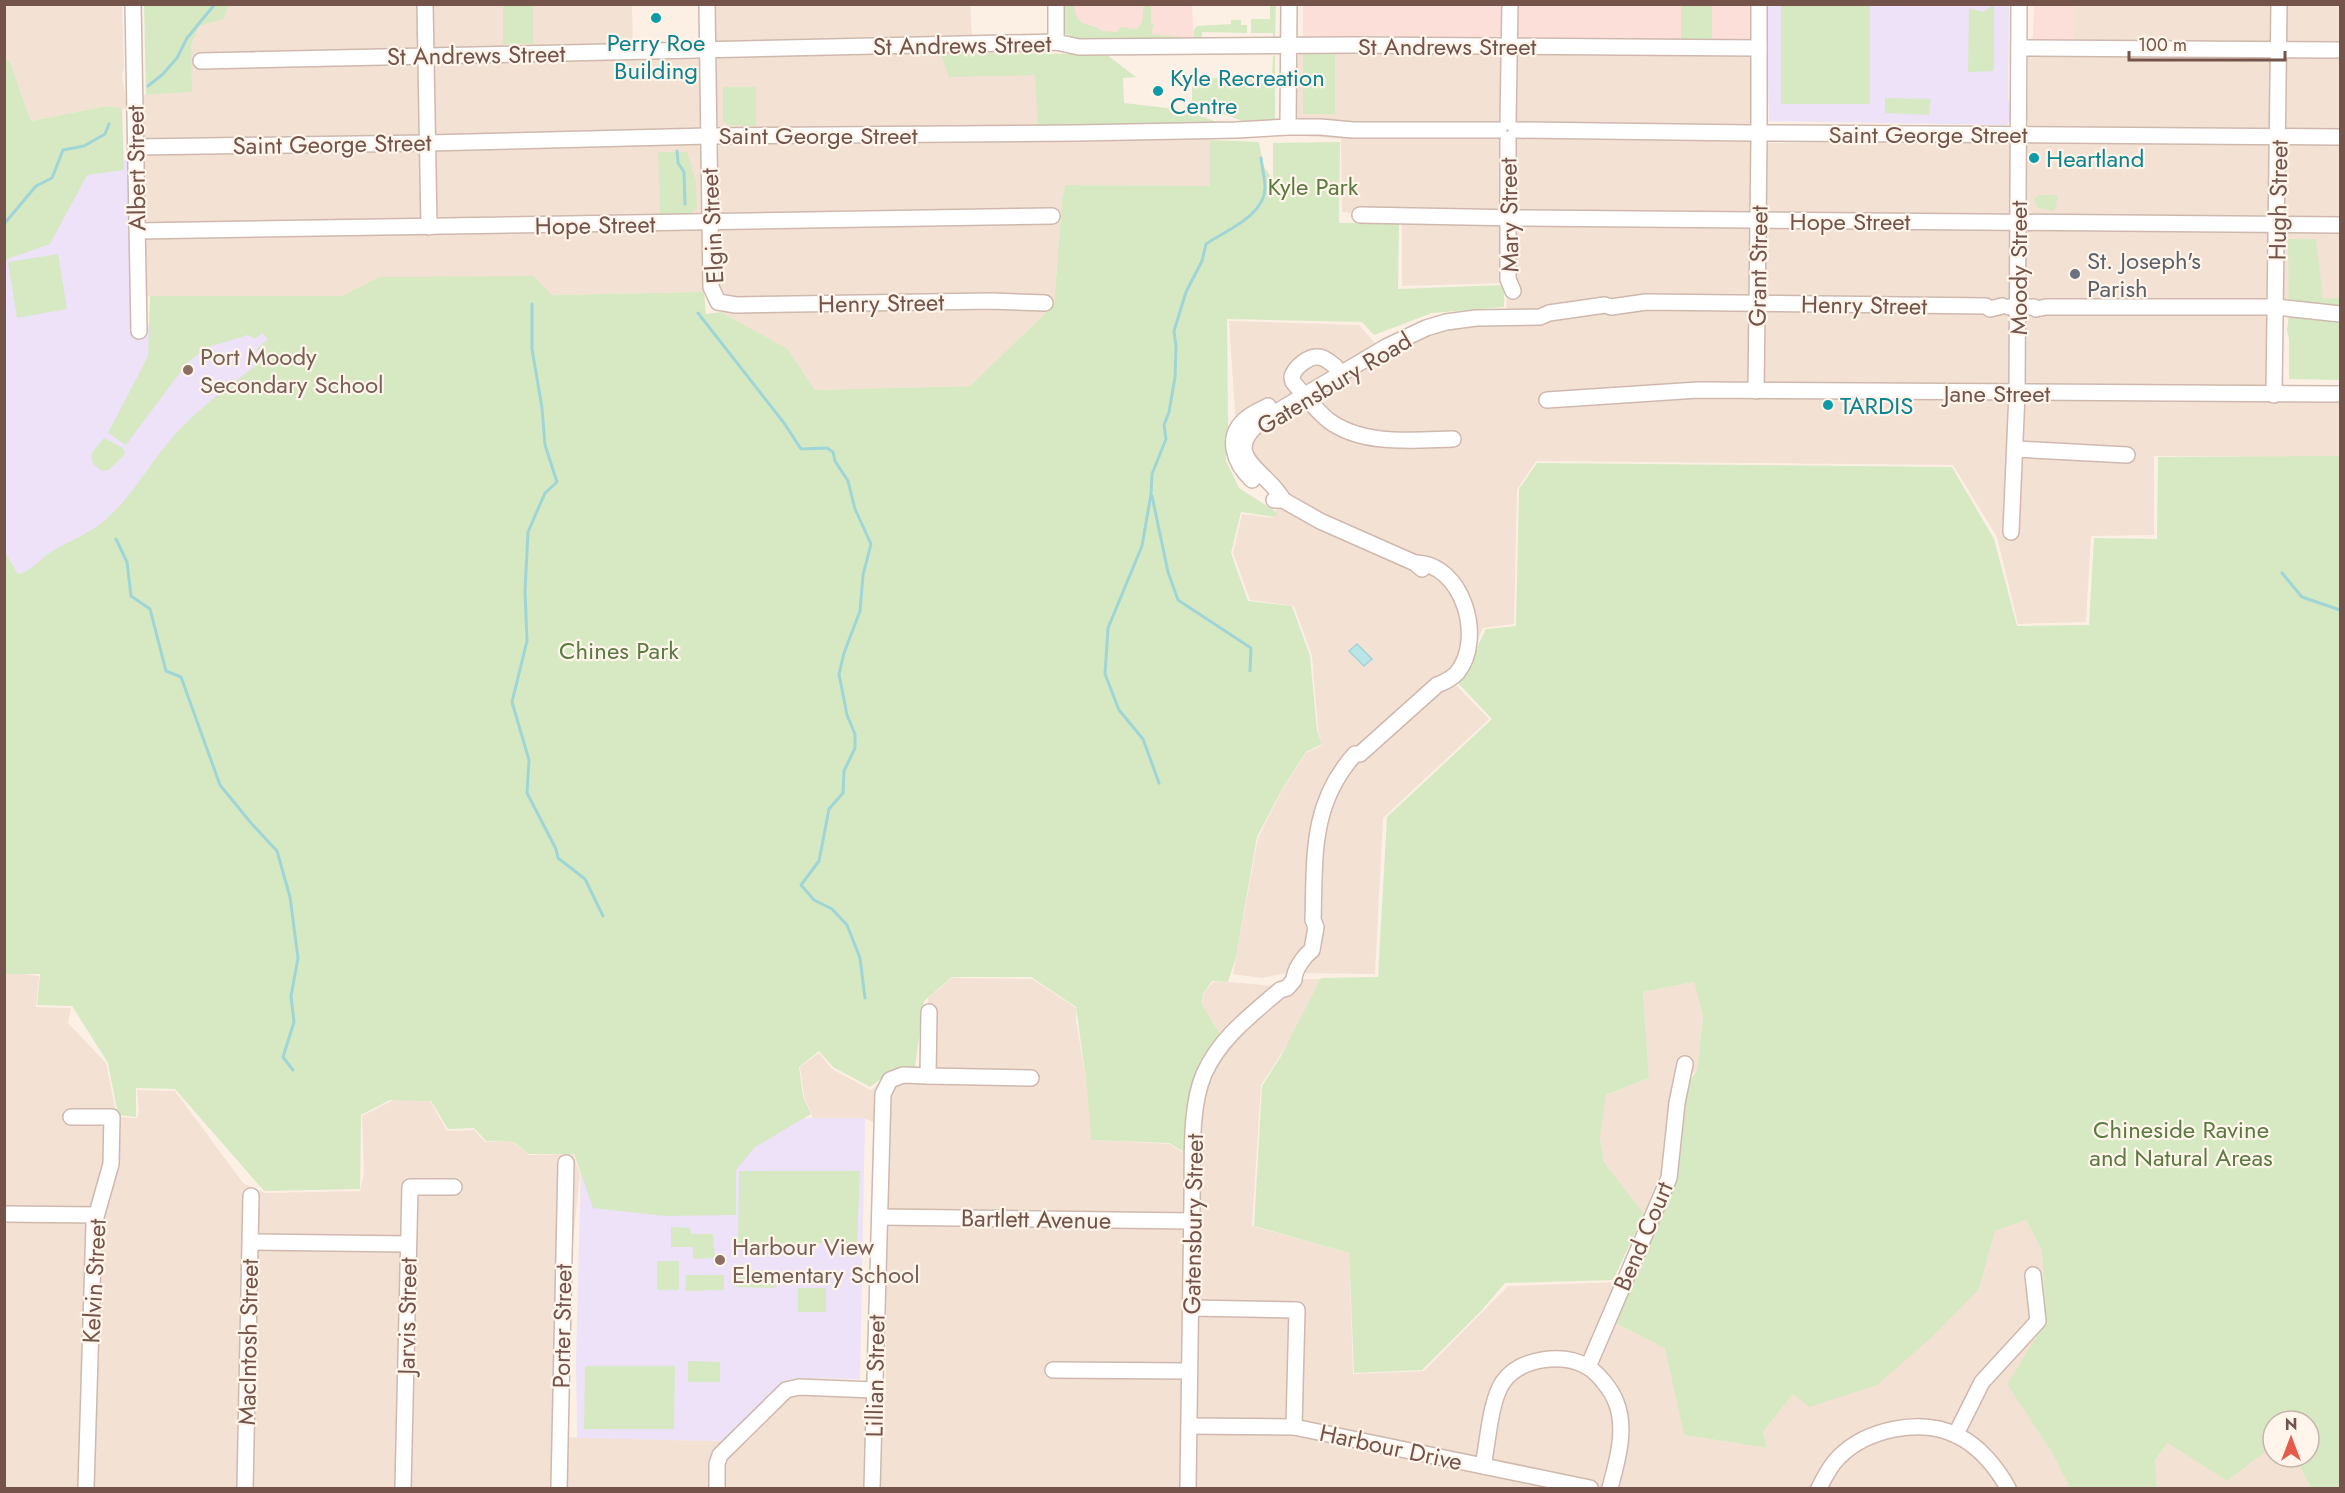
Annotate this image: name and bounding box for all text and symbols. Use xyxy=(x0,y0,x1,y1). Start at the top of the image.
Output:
marker: Perry Roe Building xyxy=(649,11,663,25)
scale bar xyxy=(2129,24,2285,62)
place label: Perry Roe Building xyxy=(607,25,705,88)
street label: St Andrews Street xyxy=(872,26,1052,64)
street label: St Andrews Street xyxy=(1358,29,1537,64)
text: 100 m xyxy=(2138,32,2187,58)
street label: St Andrews Street xyxy=(386,36,566,74)
place label: Kyle Recreation Centre xyxy=(1170,60,1325,123)
marker: Kyle Recreation Centre xyxy=(1151,84,1165,98)
street label: Albert Street xyxy=(117,105,155,231)
street label: Saint George Street xyxy=(1829,117,2028,152)
street label: Saint George Street xyxy=(719,118,918,153)
street label: Saint George Street xyxy=(232,125,432,163)
street label: Hugh Street xyxy=(2259,139,2297,261)
place label: Heartland xyxy=(2046,141,2144,176)
marker: Heartland xyxy=(2027,151,2041,165)
street label: Mary Street xyxy=(1490,157,1528,273)
street label: Elgin Street xyxy=(691,167,733,285)
park label: Kyle Park xyxy=(1268,169,1359,204)
street label: Moody Street xyxy=(2001,201,2036,335)
street label: Hope Street xyxy=(1790,204,1911,239)
street label: Grant Street xyxy=(1739,205,1777,327)
street label: Hope Street xyxy=(534,206,656,244)
place label: St. Joseph's Parish xyxy=(2087,243,2201,306)
marker: St. Joseph's Parish xyxy=(2068,267,2082,281)
street label: Henry Street xyxy=(818,284,945,322)
street label: Henry Street xyxy=(1801,286,1928,324)
street label: Gatensbury Road xyxy=(1250,323,1418,443)
place label: Port Moody Secondary School xyxy=(200,339,384,402)
marker: Port Moody Secondary School xyxy=(181,363,195,377)
street label: Jane Street xyxy=(1941,376,2051,411)
place label: TARDIS xyxy=(1840,388,1913,423)
marker: TARDIS xyxy=(1821,398,1835,412)
park label: Chines Park xyxy=(559,633,679,668)
park label: Chineside Ravine and Natural Areas xyxy=(2089,1112,2273,1175)
street label: Gatensbury Street xyxy=(1174,1133,1212,1315)
street label: Bend Court xyxy=(1604,1176,1682,1296)
street label: Bartlett Avenue xyxy=(961,1200,1111,1238)
street label: Kelvin Street xyxy=(73,1218,115,1344)
place label: Harbour View Elementary School xyxy=(732,1229,920,1292)
marker: Harbour View Elementary School xyxy=(713,1253,727,1267)
street label: Jarvis Street xyxy=(388,1257,426,1378)
street label: MacIntosh Street xyxy=(229,1258,267,1426)
street label: Porter Street xyxy=(543,1263,581,1389)
street label: Lillian Street xyxy=(856,1314,894,1438)
north arrow xyxy=(2261,1409,2321,1469)
text: N xyxy=(2285,1413,2297,1436)
street label: Harbour Drive xyxy=(1316,1415,1466,1479)

